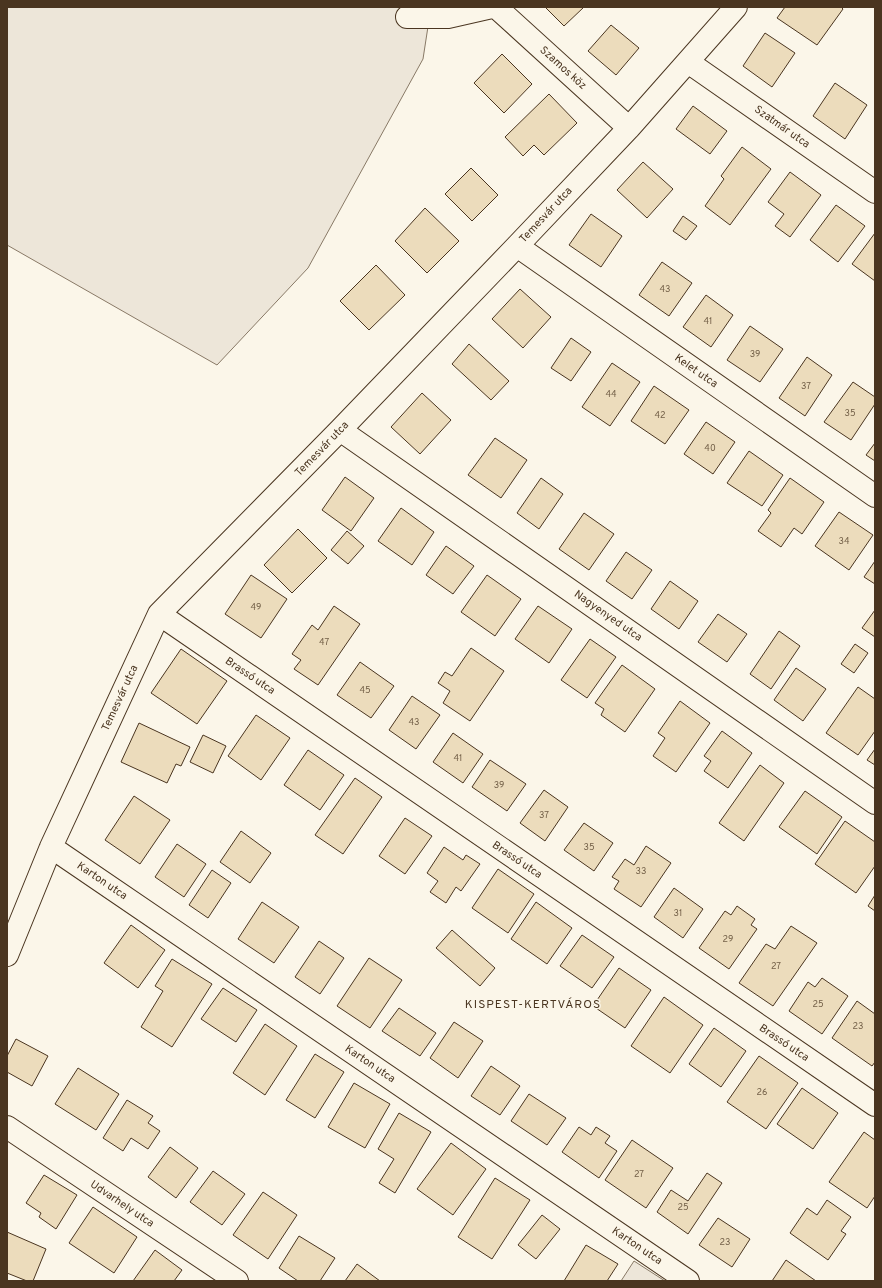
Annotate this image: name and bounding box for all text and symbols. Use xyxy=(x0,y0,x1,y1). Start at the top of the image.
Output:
street label: Szamos köz xyxy=(537,43,589,93)
street label: Szatmár utca xyxy=(751,103,813,151)
street label: Temesvár utca xyxy=(517,184,576,246)
house number: 43 xyxy=(659,284,671,295)
house number: 41 xyxy=(704,316,712,327)
house number: 39 xyxy=(750,349,760,360)
street label: Kelet utca xyxy=(672,351,721,391)
house number: 37 xyxy=(801,381,811,392)
house number: 44 xyxy=(605,389,617,400)
house number: 35 xyxy=(844,408,856,419)
house number: 42 xyxy=(654,410,666,421)
street label: Temesvár utca xyxy=(292,418,352,480)
house number: 40 xyxy=(704,443,716,454)
house number: 34 xyxy=(838,536,850,547)
street label: Nagyenyed utca xyxy=(571,587,645,645)
house number: 49 xyxy=(251,602,261,613)
house number: 47 xyxy=(319,637,329,648)
street label: Brassó utca xyxy=(222,654,278,698)
street label: Temesvár utca xyxy=(99,662,142,733)
house number: 45 xyxy=(359,685,371,696)
house number: 43 xyxy=(408,717,420,728)
house number: 41 xyxy=(454,753,462,764)
house number: 39 xyxy=(494,780,504,791)
house number: 37 xyxy=(539,810,549,821)
street label: Brassó utca xyxy=(489,838,545,882)
house number: 35 xyxy=(583,842,595,853)
street label: Karton utca xyxy=(74,859,130,903)
house number: 33 xyxy=(636,866,646,877)
house number: 31 xyxy=(674,908,682,919)
house number: 29 xyxy=(723,934,733,945)
house number: 27 xyxy=(771,961,781,972)
district label: KISPEST-KERTVÁROS xyxy=(465,997,601,1013)
house number: 25 xyxy=(812,999,824,1010)
street label: Brassó utca xyxy=(756,1021,812,1065)
house number: 23 xyxy=(853,1021,863,1032)
street label: Karton utca xyxy=(342,1042,398,1086)
house number: 26 xyxy=(757,1087,767,1098)
house number: 27 xyxy=(634,1169,644,1180)
street label: Udvarhely utca xyxy=(87,1177,157,1231)
house number: 25 xyxy=(677,1202,689,1213)
street label: Karton utca xyxy=(609,1224,665,1268)
house number: 23 xyxy=(720,1237,730,1248)

